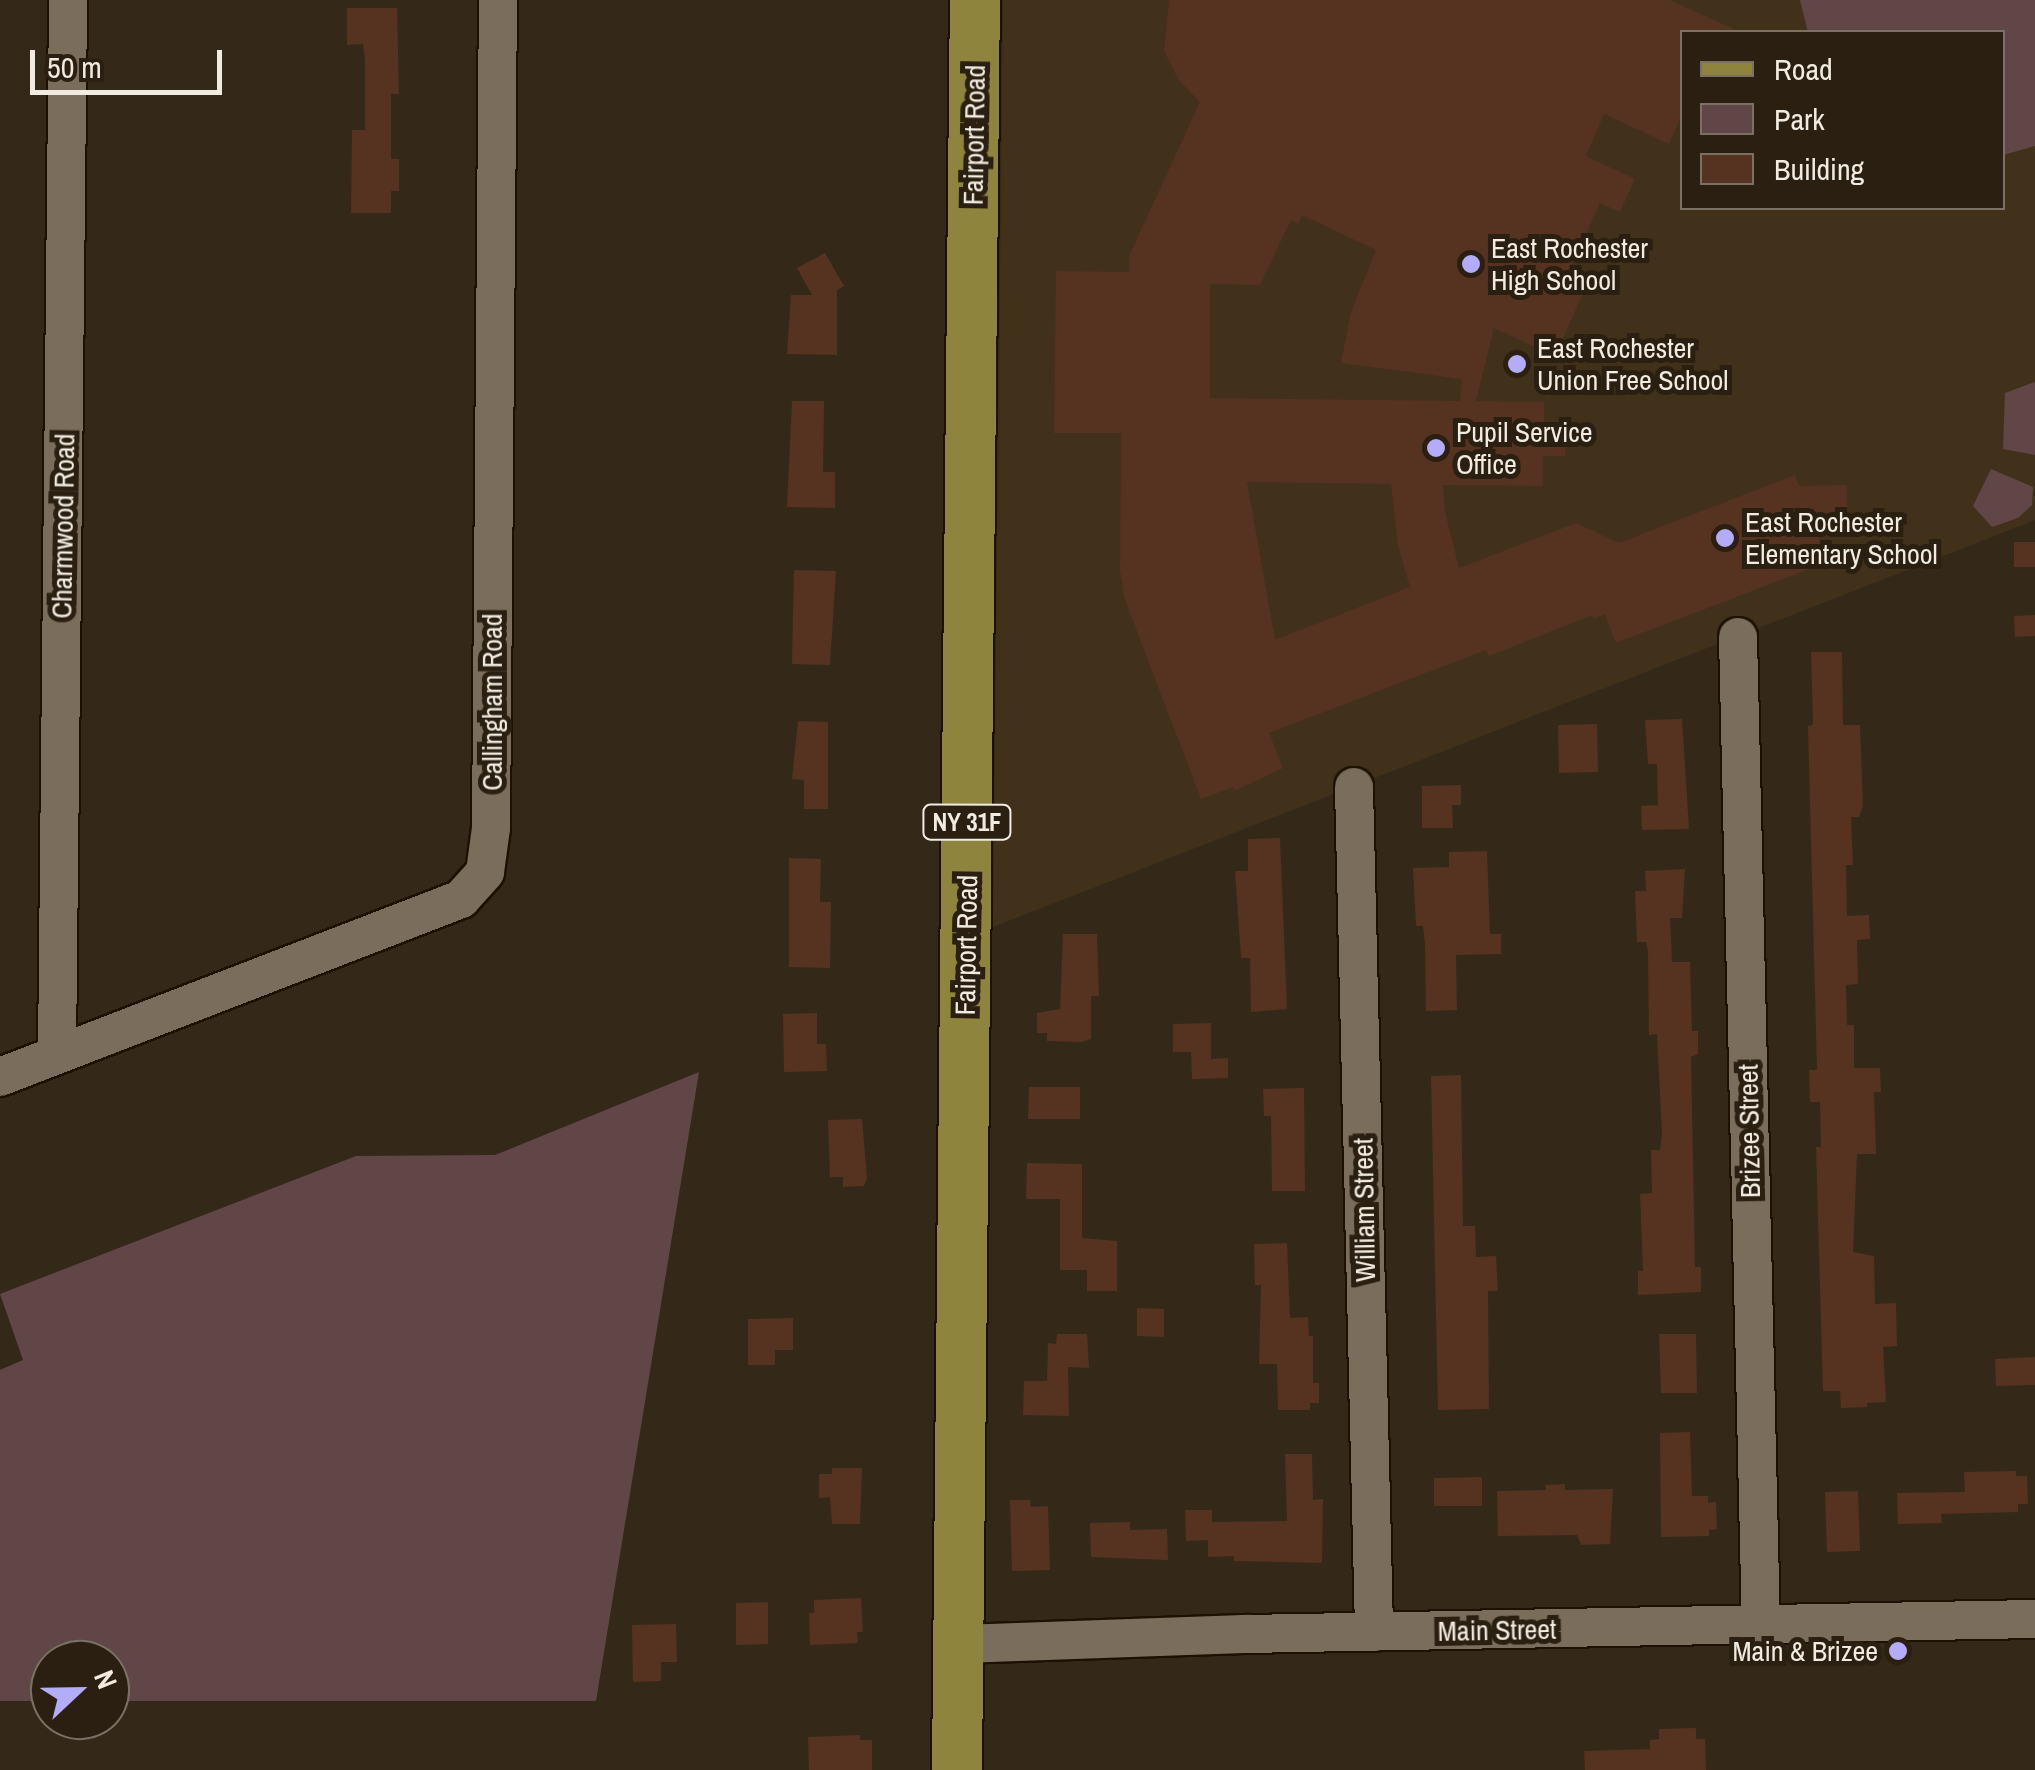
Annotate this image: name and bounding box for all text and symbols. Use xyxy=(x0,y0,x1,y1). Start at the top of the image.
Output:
scale bar xyxy=(35,30,228,92)
legend xyxy=(1680,30,2005,210)
text: 50 m xyxy=(47,47,102,87)
text: Road xyxy=(1774,49,1833,89)
street label: Fairport Road xyxy=(956,64,992,206)
text: Park xyxy=(1774,99,1825,139)
text: Building xyxy=(1774,149,1864,189)
place label: East Rochester High School xyxy=(1491,231,1648,297)
marker: East Rochester High School xyxy=(1460,253,1482,275)
place label: East Rochester Union Free School xyxy=(1537,331,1728,397)
marker: East Rochester Union Free School xyxy=(1506,353,1528,375)
place label: Pupil Service Office xyxy=(1456,415,1593,481)
street label: Charmwood Road xyxy=(45,433,81,619)
marker: Pupil Service Office xyxy=(1425,437,1447,459)
place label: East Rochester Elementary School xyxy=(1745,505,1938,571)
marker: East Rochester Elementary School xyxy=(1714,527,1736,549)
street label: Callingham Road xyxy=(475,613,509,791)
road number: NY 31F xyxy=(922,802,1012,842)
street label: Fairport Road xyxy=(948,874,984,1016)
street label: Brizee Street xyxy=(1731,1064,1767,1198)
street label: William Street xyxy=(1346,1138,1382,1282)
street label: Main Street xyxy=(1437,1612,1557,1648)
place label: Main & Brizee xyxy=(1733,1634,1878,1668)
north arrow xyxy=(30,1640,130,1740)
marker: Main & Brizee xyxy=(1887,1640,1909,1662)
text: N xyxy=(85,1665,127,1694)

